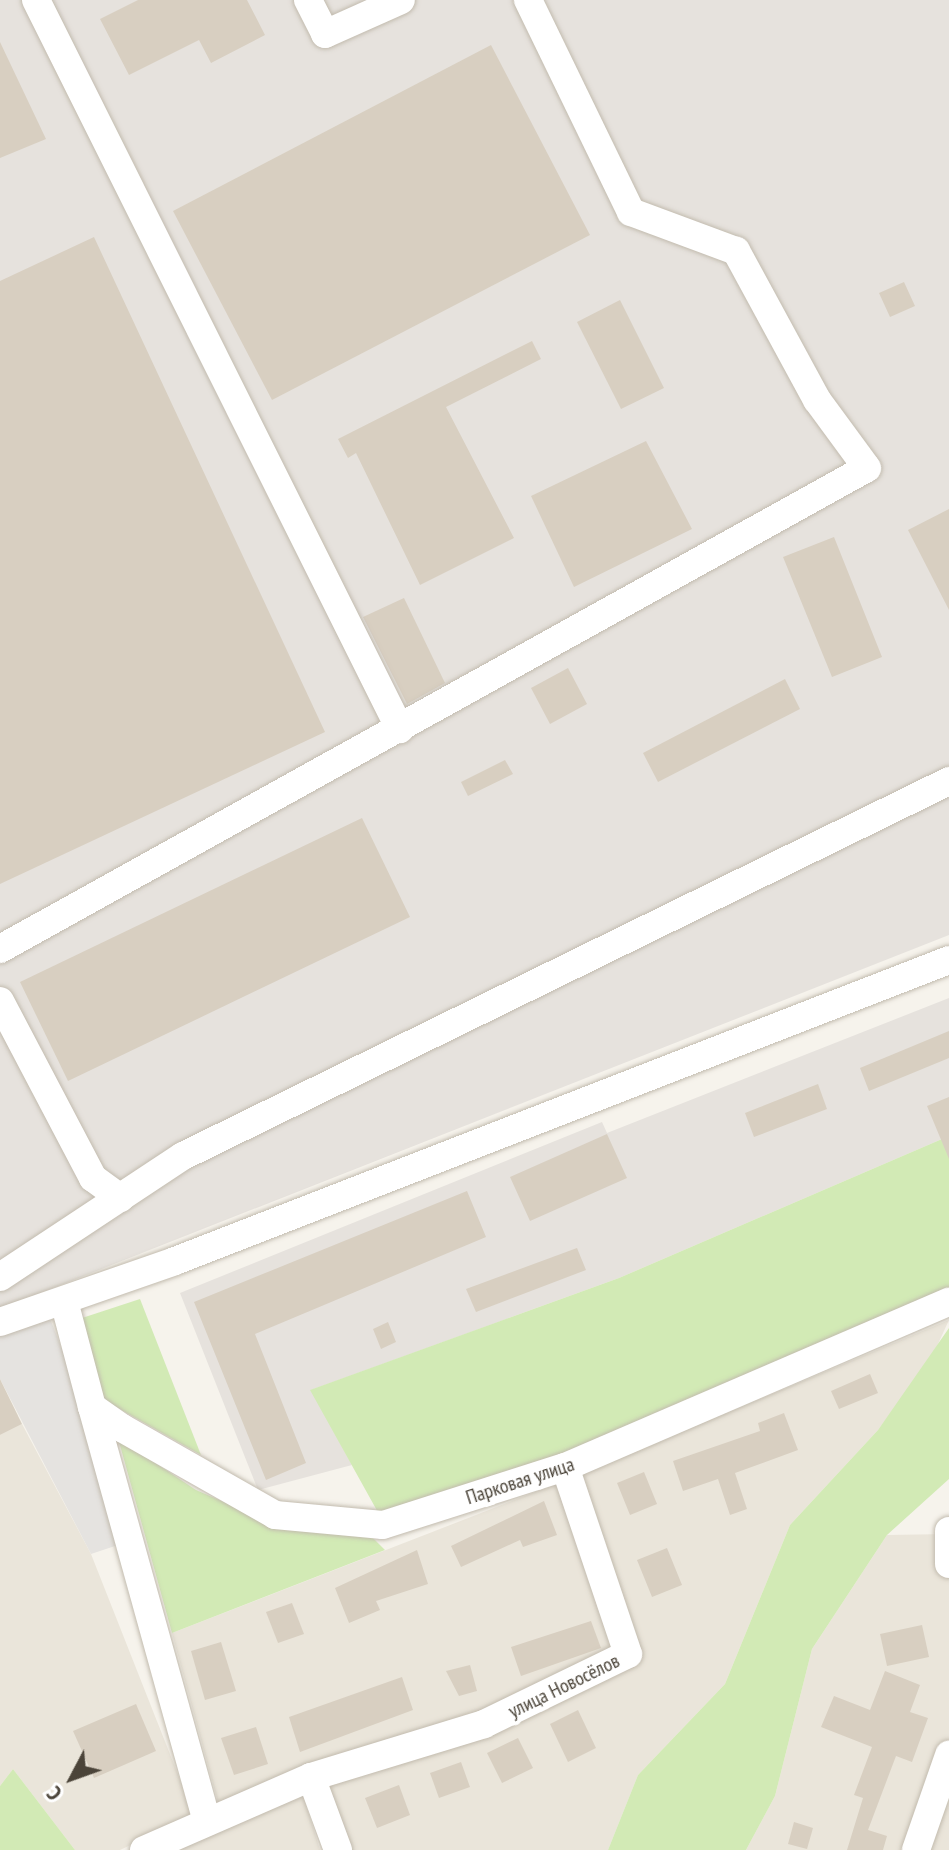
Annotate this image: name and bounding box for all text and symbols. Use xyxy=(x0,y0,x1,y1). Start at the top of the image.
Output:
street label: Парковая улица xyxy=(463,1452,577,1510)
street label: улица Новосёлов xyxy=(504,1649,624,1723)
north arrow xyxy=(32,1738,112,1818)
text: С xyxy=(40,1781,68,1807)

